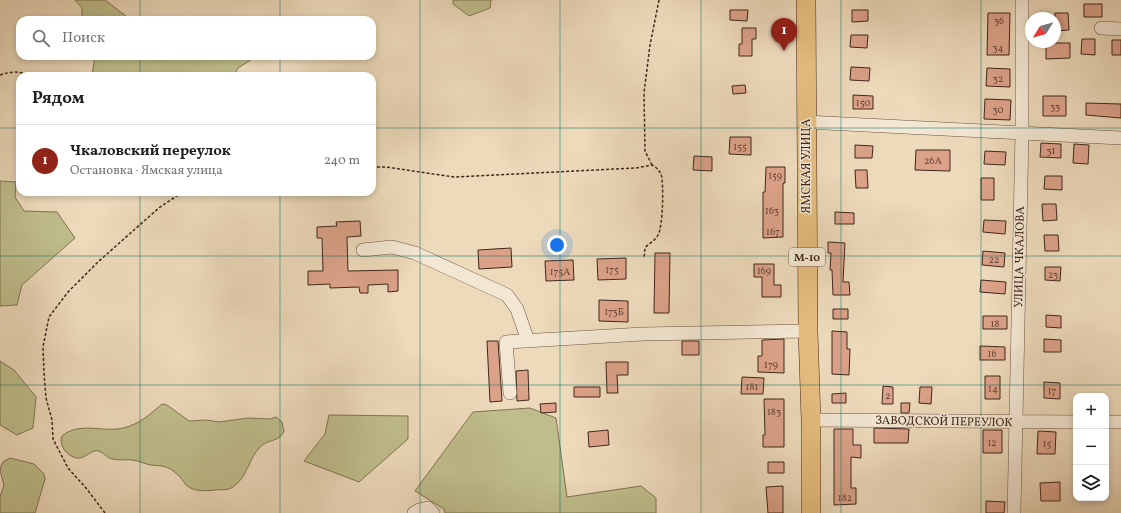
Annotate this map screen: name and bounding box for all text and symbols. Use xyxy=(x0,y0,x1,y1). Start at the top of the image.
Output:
north arrow xyxy=(1025,12,1061,48)
house number: 36 xyxy=(994,14,1004,28)
search box xyxy=(16,16,376,60)
pin: 1 xyxy=(771,18,797,51)
icon: search xyxy=(30,27,52,49)
text: Поиск xyxy=(62,28,105,49)
house number: 34 xyxy=(992,41,1004,55)
house number: 32 xyxy=(993,72,1003,86)
text: Рядом xyxy=(32,87,85,110)
house number: 150 xyxy=(856,96,870,110)
house number: 33 xyxy=(1050,100,1060,114)
house number: 30 xyxy=(993,103,1003,117)
street label: ЯМСКАЯ УЛИЦА xyxy=(799,118,815,213)
house number: 155 xyxy=(733,140,747,154)
text: Чкаловский переулок xyxy=(70,141,231,162)
house number: 31 xyxy=(1046,144,1056,158)
text: 1 xyxy=(42,152,48,170)
text: 240 m xyxy=(324,152,360,170)
house number: 26А xyxy=(924,154,942,168)
text: Остановка · Ямская улица xyxy=(70,162,223,180)
house number: 159 xyxy=(768,169,782,183)
house number: 163 xyxy=(765,204,779,218)
street label: УЛИЦА ЧКАЛОВА xyxy=(1011,206,1029,308)
house number: 167 xyxy=(766,225,780,239)
your location xyxy=(547,235,567,255)
road number: М-10 xyxy=(789,248,825,266)
house number: 22 xyxy=(989,253,999,267)
house number: 175 xyxy=(605,263,619,277)
house number: 169 xyxy=(757,264,771,278)
house number: 175А xyxy=(550,265,570,279)
house number: 23 xyxy=(1048,268,1058,282)
house number: 173Б xyxy=(604,305,624,319)
house number: 18 xyxy=(991,317,999,331)
house number: 16 xyxy=(988,347,996,361)
house number: 179 xyxy=(764,358,778,372)
house number: 181 xyxy=(746,380,759,394)
house number: 14 xyxy=(988,382,998,396)
house number: 17 xyxy=(1048,384,1057,398)
house number: 2 xyxy=(885,389,891,403)
map controls xyxy=(1073,393,1109,501)
button: + xyxy=(1073,393,1109,429)
house number: 183 xyxy=(767,405,781,419)
street label: ЗАВОДСКОЙ ПЕРЕУЛОК xyxy=(875,412,1013,431)
button: − xyxy=(1073,429,1109,465)
house number: 12 xyxy=(987,436,997,450)
house number: 15 xyxy=(1043,437,1052,451)
button: layers xyxy=(1073,465,1109,501)
house number: 182 xyxy=(838,491,852,505)

